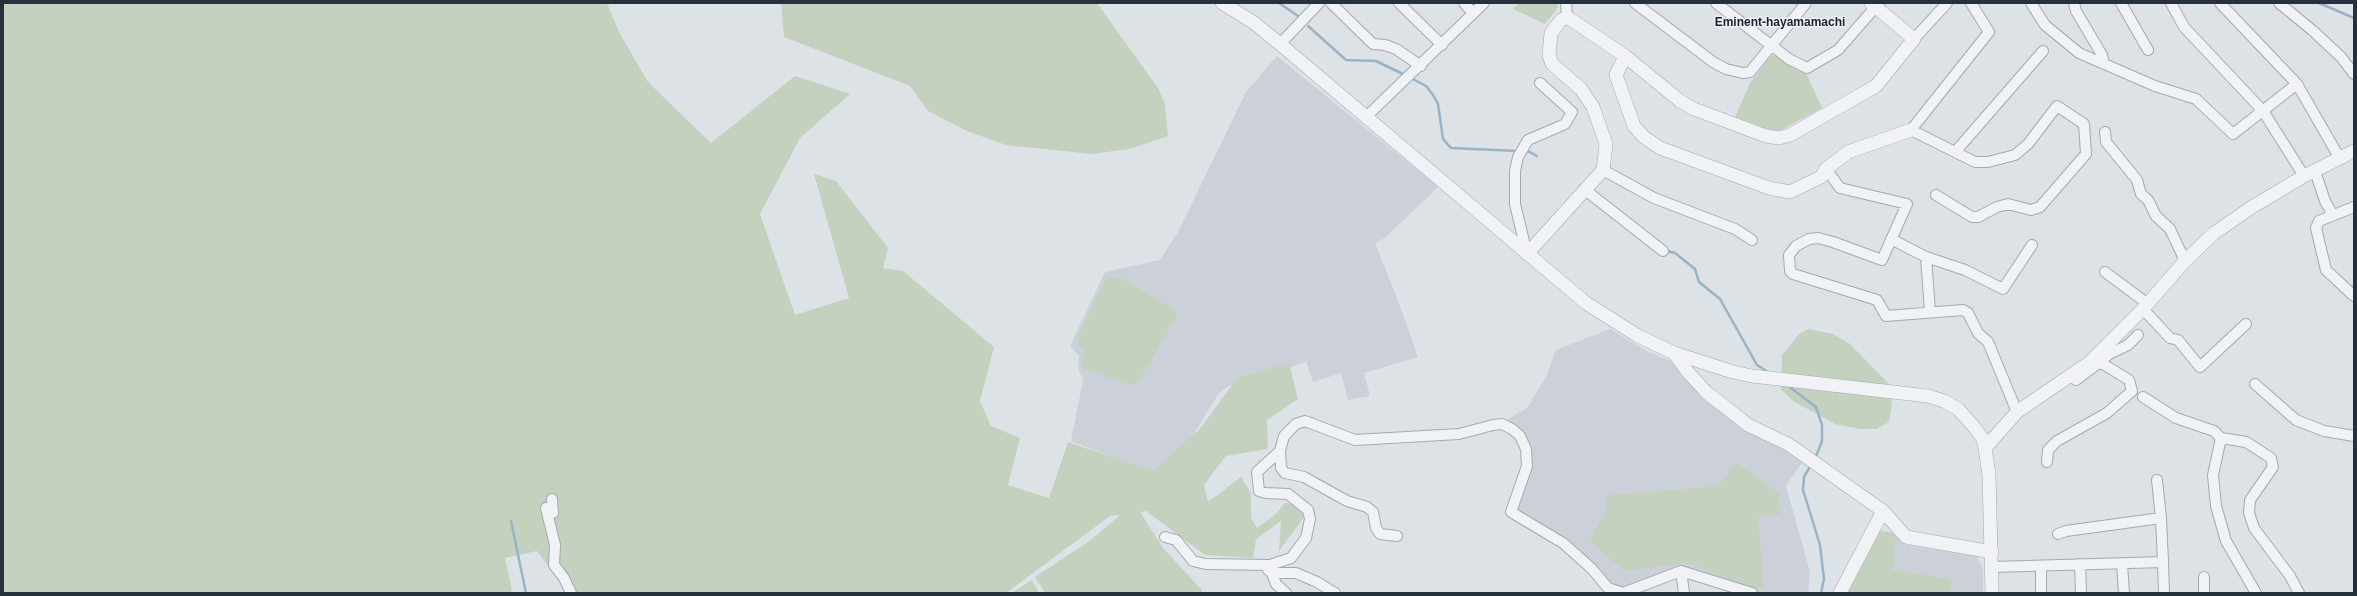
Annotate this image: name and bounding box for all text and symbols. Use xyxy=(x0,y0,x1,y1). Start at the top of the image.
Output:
district label: Eminent-hayamamachi xyxy=(1715,16,1845,30)

